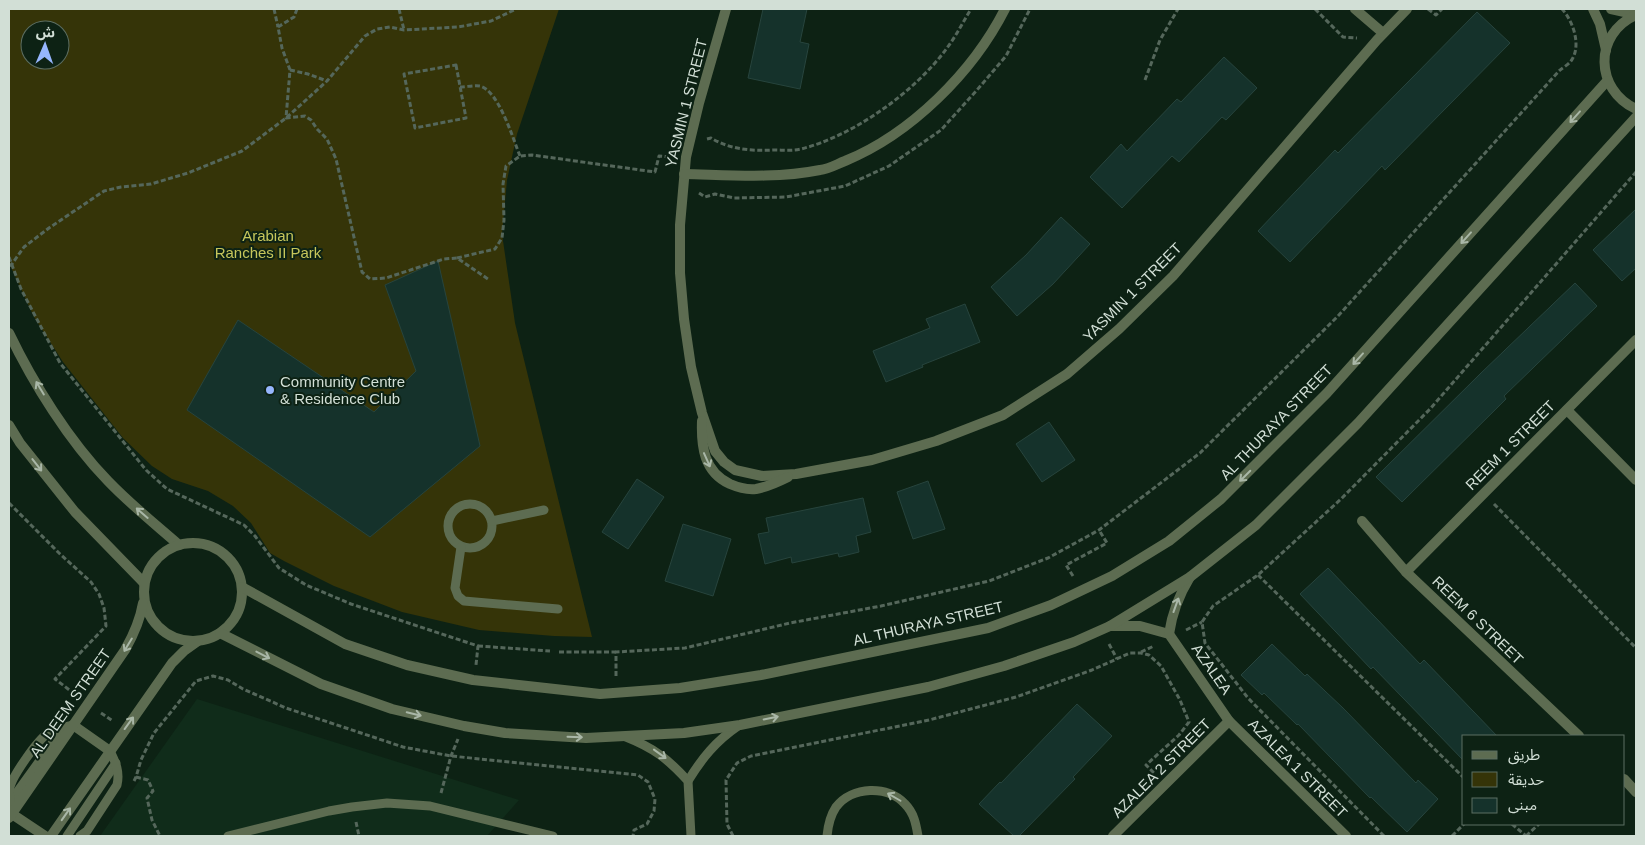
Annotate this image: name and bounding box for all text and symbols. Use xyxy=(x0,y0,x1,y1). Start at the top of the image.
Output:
north arrow xyxy=(20,20,70,70)
text: ش xyxy=(36,24,55,40)
street label: YASMIN 1 STREET xyxy=(662,37,710,169)
one-way arrow xyxy=(1569,110,1581,123)
park label: Arabian Ranches II Park xyxy=(215,227,322,261)
one-way arrow xyxy=(1460,231,1472,244)
street label: YASMIN 1 STREET xyxy=(1079,239,1185,345)
one-way arrow xyxy=(1352,352,1364,365)
street label: AL THURAYA STREET xyxy=(1217,361,1335,483)
place label: Community Centre & Residence Club xyxy=(280,373,405,407)
one-way arrow xyxy=(34,381,44,395)
marker: Community Centre & Residence Club xyxy=(264,384,276,396)
street label: REEM 1 STREET xyxy=(1462,397,1558,493)
one-way arrow xyxy=(702,452,712,467)
one-way arrow xyxy=(32,458,43,471)
one-way arrow xyxy=(1239,470,1251,482)
one-way arrow xyxy=(136,507,149,519)
street label: REEM 6 STREET xyxy=(1429,572,1527,668)
street label: AL THURAYA STREET xyxy=(851,597,1005,649)
one-way arrow xyxy=(1172,597,1181,613)
one-way arrow xyxy=(122,638,132,652)
street label: AZALEA xyxy=(1189,641,1235,697)
street label: AL DEEM STREET xyxy=(26,645,114,761)
one-way arrow xyxy=(256,650,271,660)
one-way arrow xyxy=(406,710,422,720)
one-way arrow xyxy=(762,713,778,723)
street label: AZALEA 2 STREET xyxy=(1108,715,1214,821)
street label: AZALEA 1 STREET xyxy=(1245,715,1351,821)
one-way arrow xyxy=(124,716,134,730)
one-way arrow xyxy=(566,733,582,742)
legend xyxy=(1462,735,1625,825)
text: طريق xyxy=(1508,746,1540,765)
one-way arrow xyxy=(653,749,667,759)
text: حديقة xyxy=(1508,771,1544,788)
one-way arrow xyxy=(887,792,902,802)
text: مبنى xyxy=(1508,796,1537,814)
one-way arrow xyxy=(61,807,71,821)

